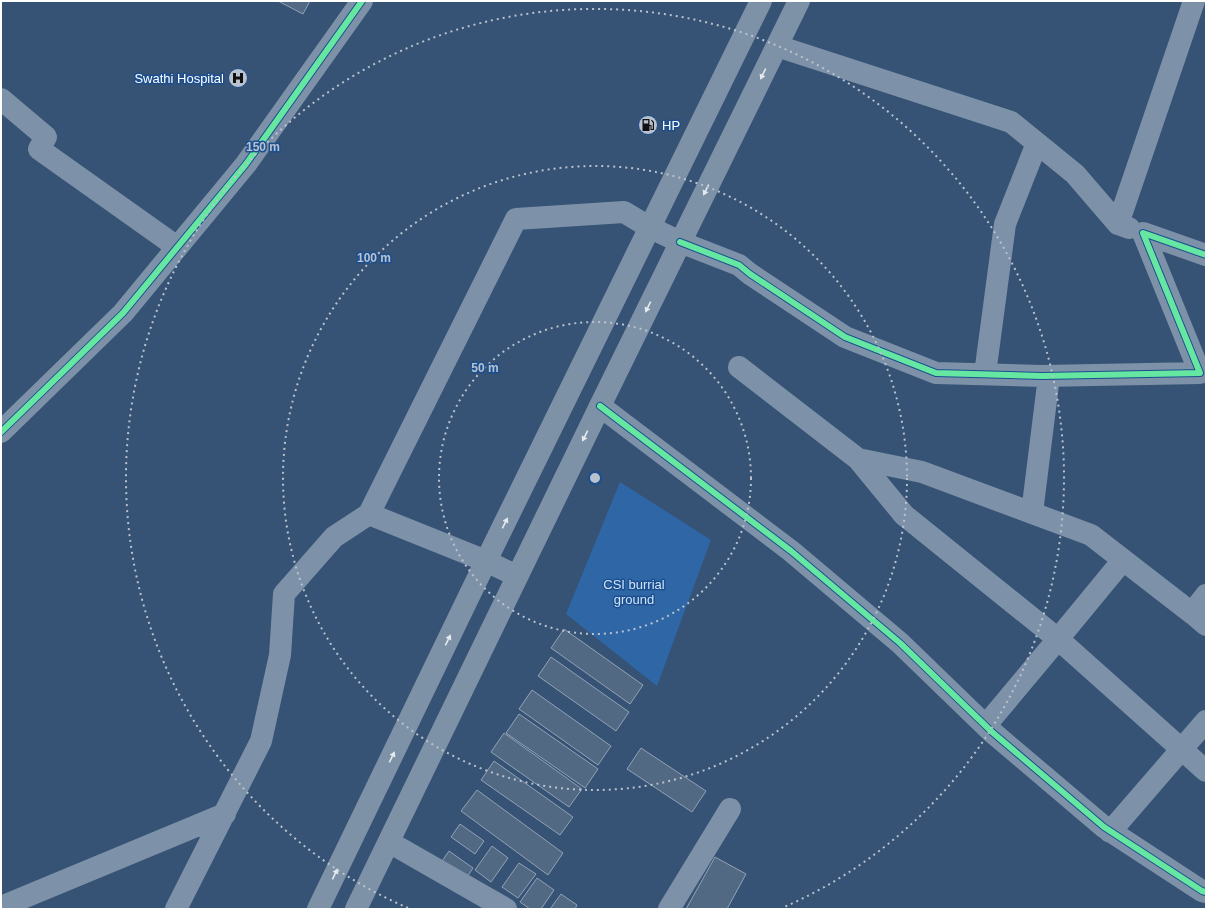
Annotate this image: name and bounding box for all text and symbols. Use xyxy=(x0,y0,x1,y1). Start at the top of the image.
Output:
hospital icon: Swathi Hospital xyxy=(227,67,249,89)
one-way arrow xyxy=(760,68,766,79)
place label: Swathi Hospital xyxy=(134,71,224,86)
fuel station icon: HP xyxy=(637,114,659,136)
place label: HP xyxy=(662,118,680,133)
text: 150 m xyxy=(246,140,280,154)
one-way arrow xyxy=(702,184,709,196)
text: 100 m xyxy=(357,251,391,265)
one-way arrow xyxy=(645,301,651,313)
text: 50 m xyxy=(471,361,499,375)
one-way arrow xyxy=(582,431,588,442)
centre of rings xyxy=(588,471,602,485)
one-way arrow xyxy=(502,517,508,528)
park label: CSI burrial ground xyxy=(603,577,665,607)
one-way arrow xyxy=(445,634,451,645)
one-way arrow xyxy=(389,751,395,763)
one-way arrow xyxy=(332,868,338,880)

